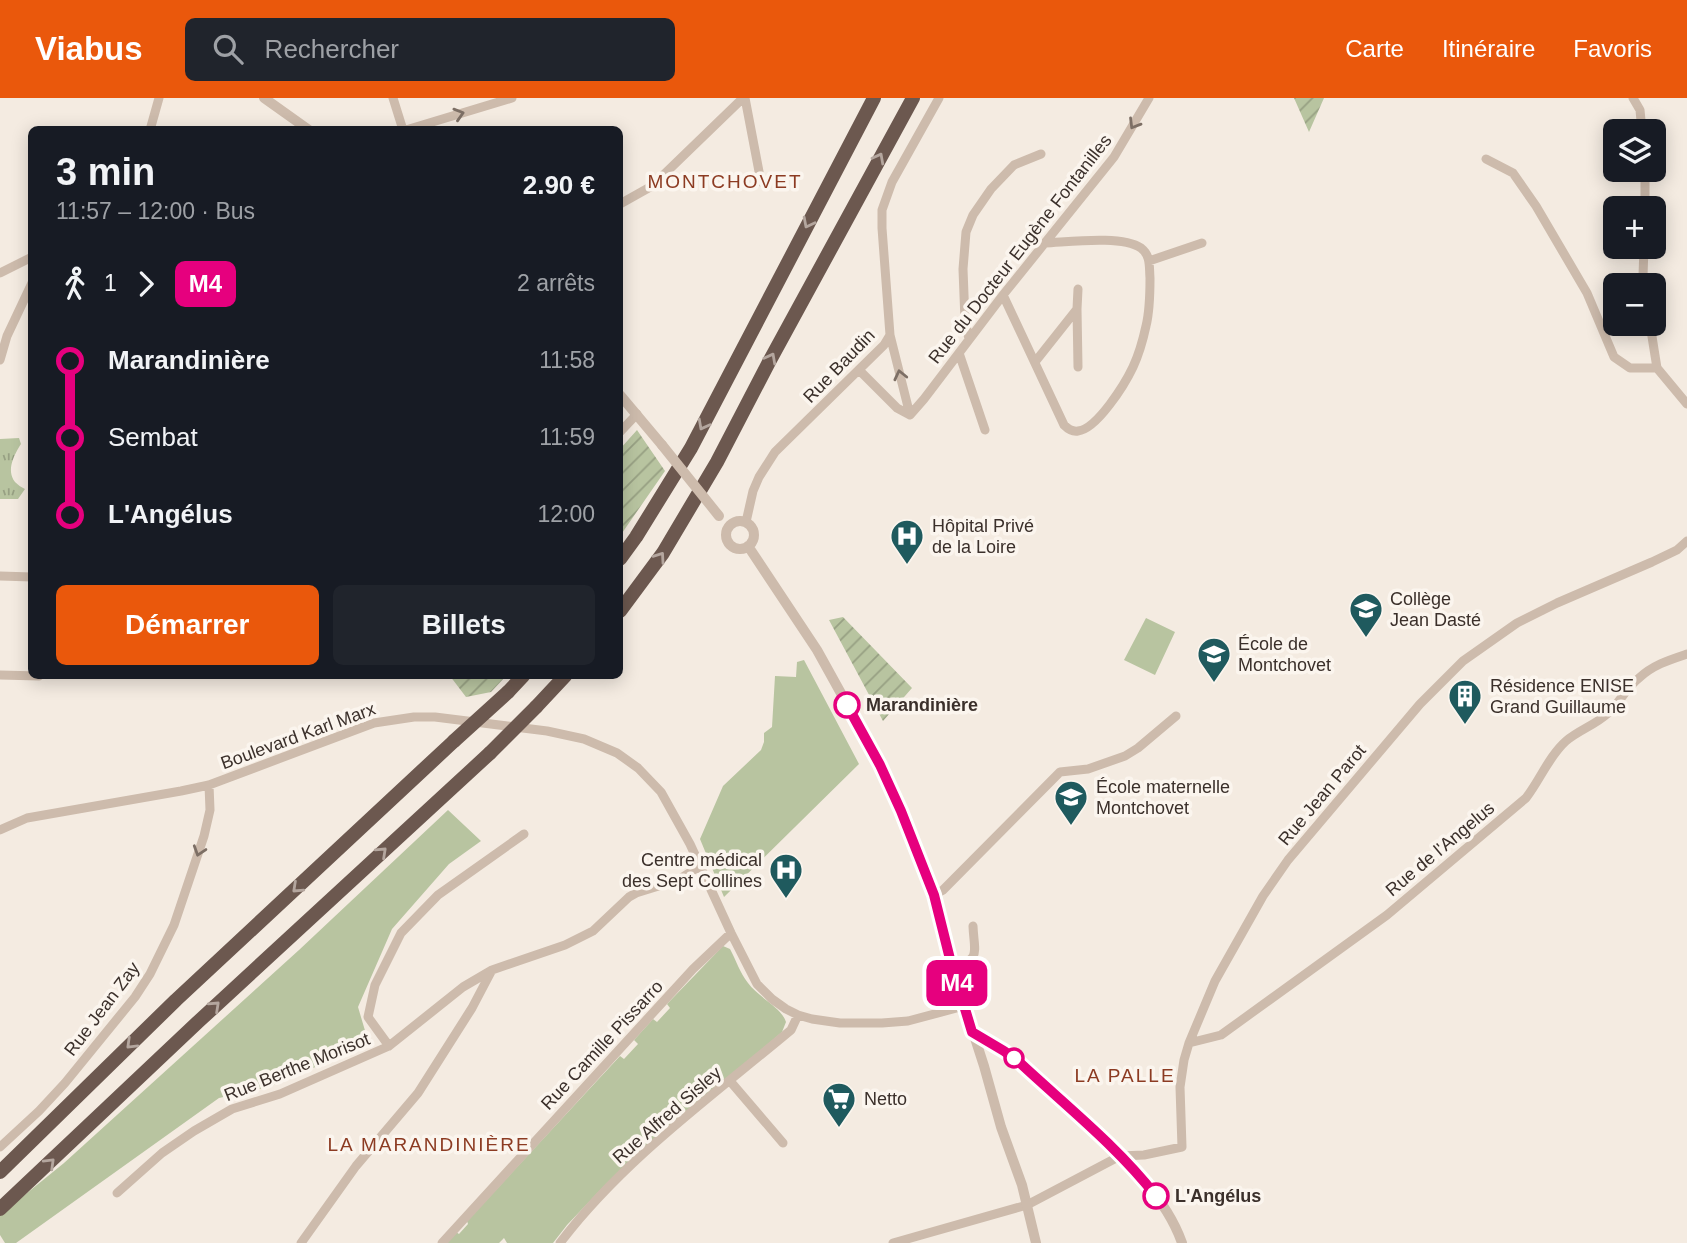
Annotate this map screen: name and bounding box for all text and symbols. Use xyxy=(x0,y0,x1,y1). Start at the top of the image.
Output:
search box xyxy=(185,18,675,81)
text: Viabus xyxy=(35,30,143,67)
icon: search xyxy=(209,30,247,68)
text: Rechercher xyxy=(265,34,399,64)
text: Carte xyxy=(1345,35,1404,62)
text: Itinéraire xyxy=(1442,35,1535,62)
text: Favoris xyxy=(1573,35,1652,62)
one-way arrow xyxy=(453,107,465,122)
one-way arrow xyxy=(1129,116,1142,129)
map controls xyxy=(1603,119,1666,336)
button: layers xyxy=(1603,119,1666,182)
street label: Rue du Docteur Eugène Fontanilles xyxy=(924,130,1116,368)
text: 3 min xyxy=(56,151,155,193)
one-way arrow xyxy=(871,153,884,165)
text: 2.90 € xyxy=(523,170,595,200)
district label: MONTCHOVET xyxy=(647,171,803,192)
button: + xyxy=(1603,196,1666,259)
text: 11:57 – 12:00 · Bus xyxy=(56,198,255,224)
one-way arrow xyxy=(803,216,816,229)
icon: walk xyxy=(56,265,94,303)
icon: forward xyxy=(127,265,165,303)
text: 1 xyxy=(104,270,117,296)
text: M4 xyxy=(189,270,222,297)
text: 2 arrêts xyxy=(517,270,595,296)
button: − xyxy=(1603,273,1666,336)
street label: Rue Baudin xyxy=(799,325,879,407)
text: Marandinière xyxy=(108,345,270,375)
text: 11:58 xyxy=(539,347,595,373)
one-way arrow xyxy=(763,353,776,365)
one-way arrow xyxy=(894,369,908,381)
one-way arrow xyxy=(697,418,711,430)
text: Sembat xyxy=(108,422,198,452)
text: 11:59 xyxy=(539,424,595,450)
text: L'Angélus xyxy=(108,499,233,529)
text: 12:00 xyxy=(537,501,595,527)
place label: Hôpital Privé de la Loire xyxy=(932,516,1034,557)
hospital icon: Hôpital Privé de la Loire xyxy=(888,517,926,566)
one-way arrow xyxy=(652,552,664,565)
button: Démarrer xyxy=(56,585,319,665)
button: Billets xyxy=(333,585,595,665)
place label: Collège Jean Dasté xyxy=(1390,589,1481,630)
school or university icon: Collège Jean Dasté xyxy=(1347,590,1385,639)
place label: École de Montchovet xyxy=(1238,634,1331,675)
school or university icon: École de Montchovet xyxy=(1195,635,1233,684)
place label: Résidence ENISE Grand Guillaume xyxy=(1490,676,1634,717)
building icon: Résidence ENISE Grand Guillaume xyxy=(1446,677,1484,726)
marker: Marandinière xyxy=(834,692,860,718)
place label: Marandinière xyxy=(866,695,978,715)
street label: Boulevard Karl Marx xyxy=(218,699,378,773)
street label: Rue Jean Parot xyxy=(1274,741,1370,849)
place label: École maternelle Montchovet xyxy=(1096,777,1230,818)
school or university icon: École maternelle Montchovet xyxy=(1052,778,1090,827)
street label: Rue de l'Angelus xyxy=(1382,798,1498,900)
one-way arrow xyxy=(192,845,207,857)
one-way arrow xyxy=(374,848,387,860)
place label: Centre médical des Sept Collines xyxy=(622,850,762,891)
hospital icon: Centre médical des Sept Collines xyxy=(767,851,805,900)
one-way arrow xyxy=(292,880,305,892)
street label: Rue Jean Zay xyxy=(60,958,144,1060)
line badge: M4 xyxy=(926,960,988,1006)
text: M4 xyxy=(940,969,974,996)
street label: Rue Camille Pissarro xyxy=(537,976,667,1114)
one-way arrow xyxy=(207,1002,220,1015)
street label: Rue Berthe Morisot xyxy=(221,1029,373,1105)
one-way arrow xyxy=(127,1036,140,1049)
unlabelled marker xyxy=(1004,1048,1024,1068)
street label: Rue Alfred Sisley xyxy=(609,1062,725,1168)
district label: LA PALLE xyxy=(1074,1065,1176,1086)
supermarket icon: Netto xyxy=(820,1080,858,1129)
place label: Netto xyxy=(864,1089,907,1109)
district label: LA MARANDINIÈRE xyxy=(327,1134,531,1155)
one-way arrow xyxy=(42,1158,55,1171)
marker: L'Angélus xyxy=(1143,1183,1169,1209)
place label: L'Angélus xyxy=(1175,1186,1261,1206)

